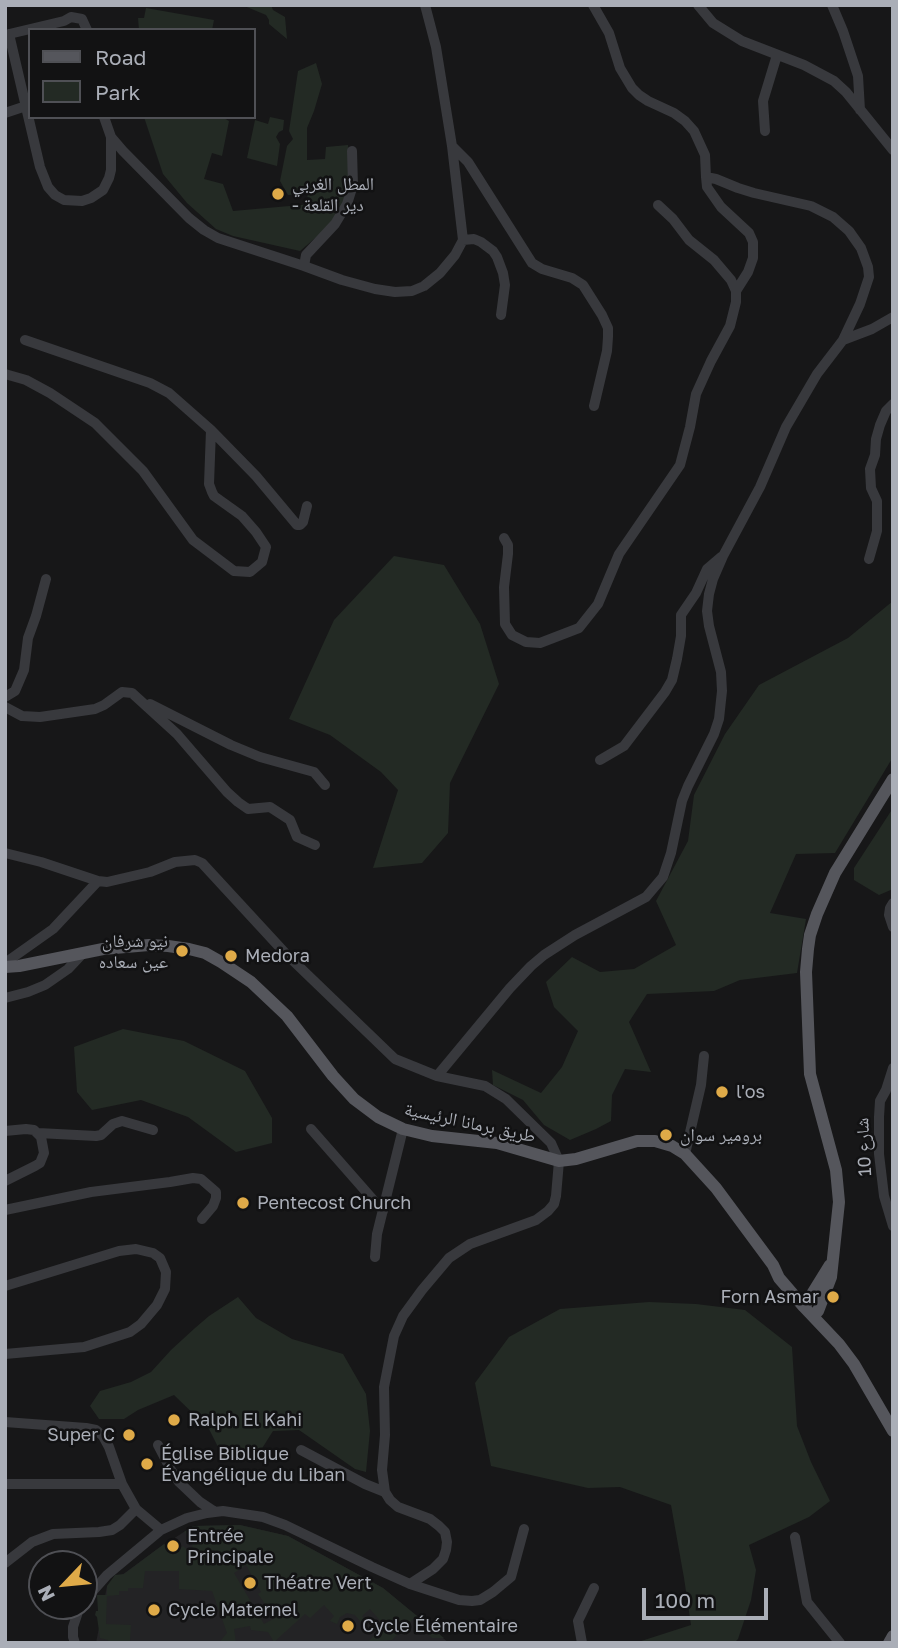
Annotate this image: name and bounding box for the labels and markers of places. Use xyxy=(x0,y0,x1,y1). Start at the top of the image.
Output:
place label: المطل الغربي - دير القلعة xyxy=(292,173,374,216)
marker: المطل الغربي - دير القلعة xyxy=(270,186,286,202)
place label: نيو شرفان عين سعاده xyxy=(99,930,168,972)
marker: نيو شرفان عين سعاده xyxy=(174,943,190,959)
place label: Medora xyxy=(245,945,310,967)
marker: Medora xyxy=(223,948,239,964)
place label: l'os xyxy=(736,1081,765,1103)
marker: l'os xyxy=(714,1084,730,1100)
place label: برومير سوان xyxy=(680,1124,762,1146)
marker: برومير سوان xyxy=(658,1127,674,1143)
place label: Pentecost Church xyxy=(257,1192,411,1214)
marker: Pentecost Church xyxy=(235,1195,251,1211)
place label: Forn Asmar xyxy=(720,1286,819,1308)
marker: Forn Asmar xyxy=(825,1289,841,1305)
place label: Ralph El Kahi xyxy=(188,1409,302,1431)
marker: Ralph El Kahi xyxy=(166,1412,182,1428)
place label: Super C xyxy=(47,1424,115,1446)
marker: Super C xyxy=(121,1427,137,1443)
place label: Église Biblique Évangélique du Liban xyxy=(161,1443,345,1486)
marker: Église Biblique Évangélique du Liban xyxy=(139,1456,155,1472)
place label: Entrée Principale xyxy=(187,1525,274,1568)
marker: Entrée Principale xyxy=(165,1538,181,1554)
place label: Théatre Vert xyxy=(264,1572,372,1594)
marker: Théatre Vert xyxy=(242,1575,258,1591)
place label: Cycle Maternel xyxy=(168,1599,298,1621)
marker: Cycle Maternel xyxy=(146,1602,162,1618)
place label: Cycle Élémentaire xyxy=(362,1615,518,1637)
marker: Cycle Élémentaire xyxy=(340,1618,356,1634)

